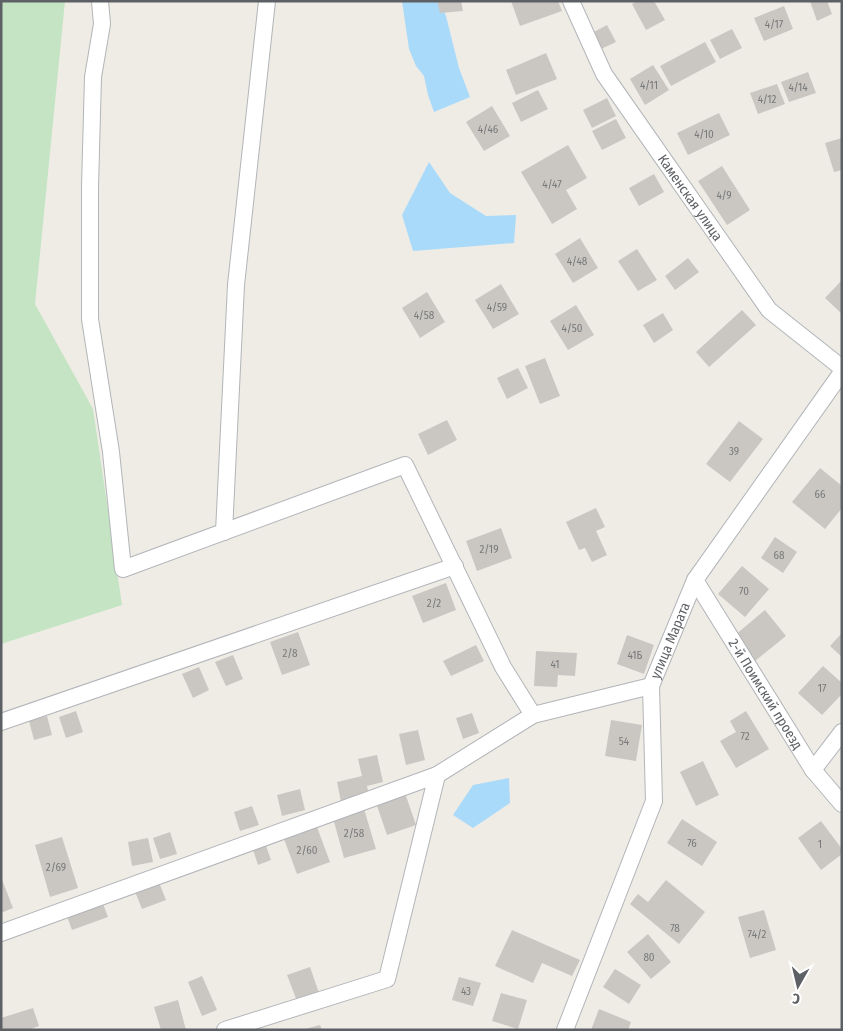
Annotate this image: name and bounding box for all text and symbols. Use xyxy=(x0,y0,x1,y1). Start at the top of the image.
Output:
house number: 4/17 xyxy=(765,18,784,31)
house number: 4/11 xyxy=(640,79,658,92)
house number: 4/14 xyxy=(788,81,808,94)
house number: 4/12 xyxy=(758,93,777,106)
house number: 4/46 xyxy=(478,123,499,136)
house number: 4/10 xyxy=(694,128,714,141)
street label: Каменская улица xyxy=(654,151,726,245)
house number: 4/47 xyxy=(542,178,562,191)
house number: 4/9 xyxy=(716,189,732,202)
house number: 4/48 xyxy=(567,255,588,268)
house number: 4/59 xyxy=(487,301,507,314)
house number: 4/58 xyxy=(414,309,435,322)
house number: 4/50 xyxy=(562,322,583,335)
house number: 39 xyxy=(729,445,739,458)
house number: 66 xyxy=(815,488,826,501)
house number: 2/19 xyxy=(480,543,498,556)
house number: 68 xyxy=(774,549,785,562)
house number: 70 xyxy=(739,585,749,598)
house number: 2/2 xyxy=(427,597,441,610)
street label: улица Марата xyxy=(647,600,694,681)
street label: 2-й Поимский проезд xyxy=(725,636,806,753)
house number: 2/8 xyxy=(282,647,298,660)
house number: 41Б xyxy=(628,649,643,662)
house number: 41 xyxy=(550,658,560,671)
house number: 17 xyxy=(818,682,827,695)
house number: 72 xyxy=(740,730,750,743)
house number: 54 xyxy=(619,735,630,748)
house number: 2/58 xyxy=(344,827,365,840)
house number: 76 xyxy=(687,837,697,850)
house number: 1 xyxy=(818,838,822,851)
house number: 2/60 xyxy=(297,844,318,857)
house number: 2/69 xyxy=(46,861,66,874)
house number: 78 xyxy=(670,922,680,935)
house number: 74/2 xyxy=(748,928,767,941)
house number: 80 xyxy=(643,951,655,964)
north arrow xyxy=(773,961,823,1011)
house number: 43 xyxy=(461,985,471,998)
text: С xyxy=(791,989,801,1007)

